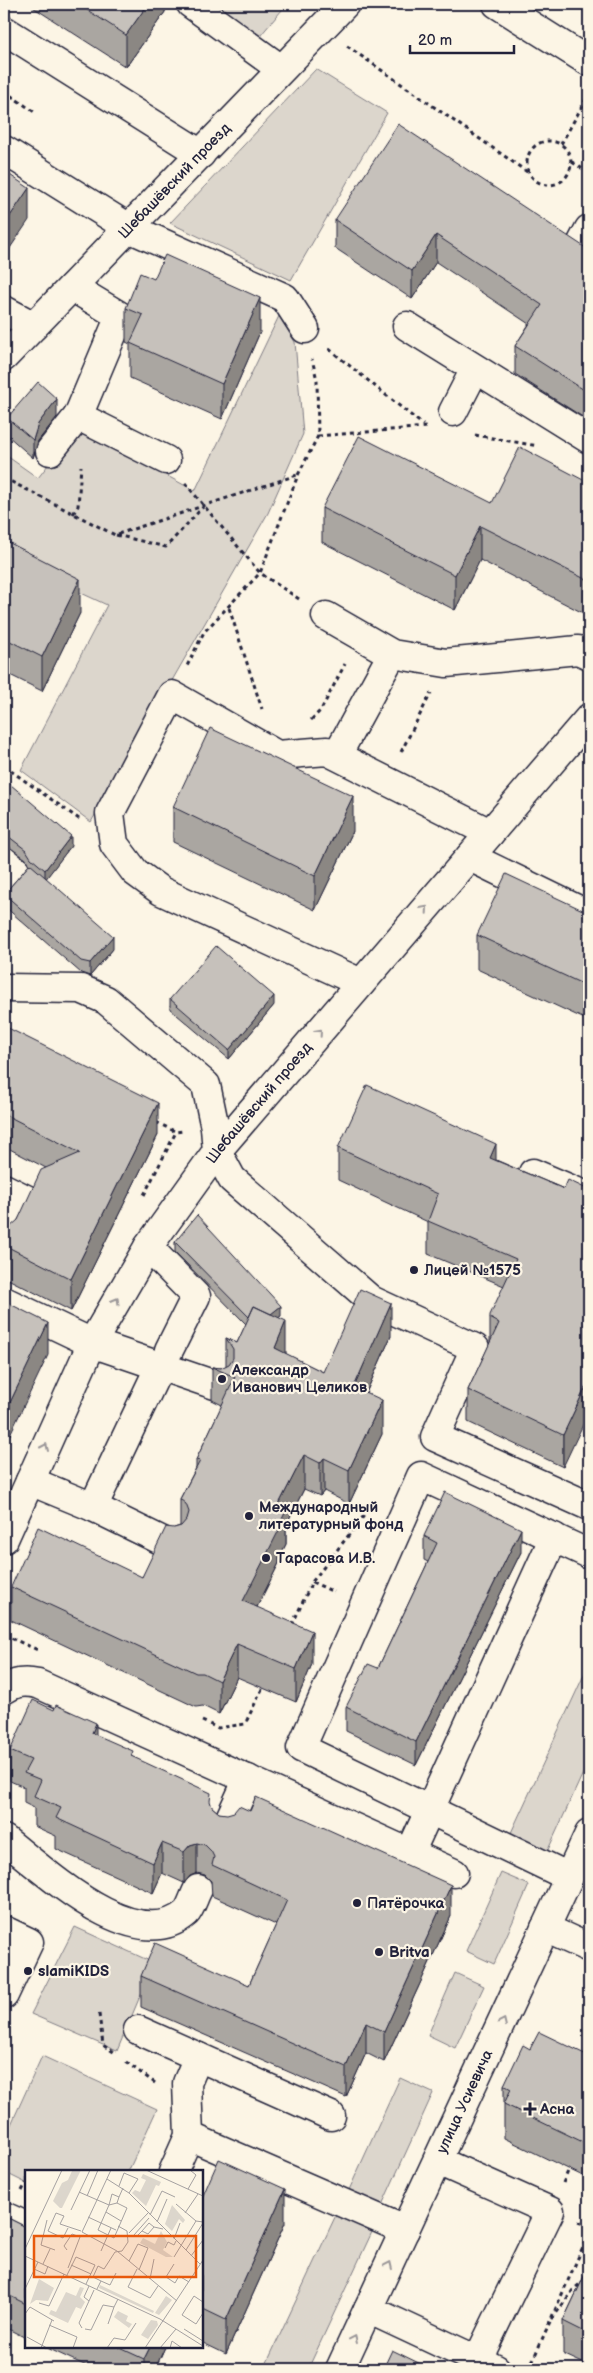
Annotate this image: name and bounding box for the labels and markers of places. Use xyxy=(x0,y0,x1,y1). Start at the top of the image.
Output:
place label: Лицей №1575 xyxy=(423,1261,521,1280)
marker: Лицей №1575 xyxy=(408,1264,420,1276)
place label: Александр Иванович Целиков xyxy=(231,1361,367,1397)
marker: Александр Иванович Целиков xyxy=(216,1373,228,1385)
place label: Международный литературный фонд xyxy=(258,1498,403,1534)
marker: Международный литературный фонд xyxy=(243,1510,255,1522)
place label: Тарасова И.В. xyxy=(276,1549,375,1568)
marker: Тарасова И.В. xyxy=(260,1552,272,1564)
place label: Пятёрочка xyxy=(367,1894,445,1913)
marker: Пятёрочка xyxy=(351,1897,363,1909)
place label: Britva xyxy=(389,1943,430,1962)
marker: Britva xyxy=(373,1946,385,1958)
place label: slamiKIDS xyxy=(38,1962,109,1981)
marker: slamiKIDS xyxy=(22,1965,34,1977)
place label: Асна xyxy=(539,2100,575,2119)
marker: Асна xyxy=(524,2103,536,2115)

